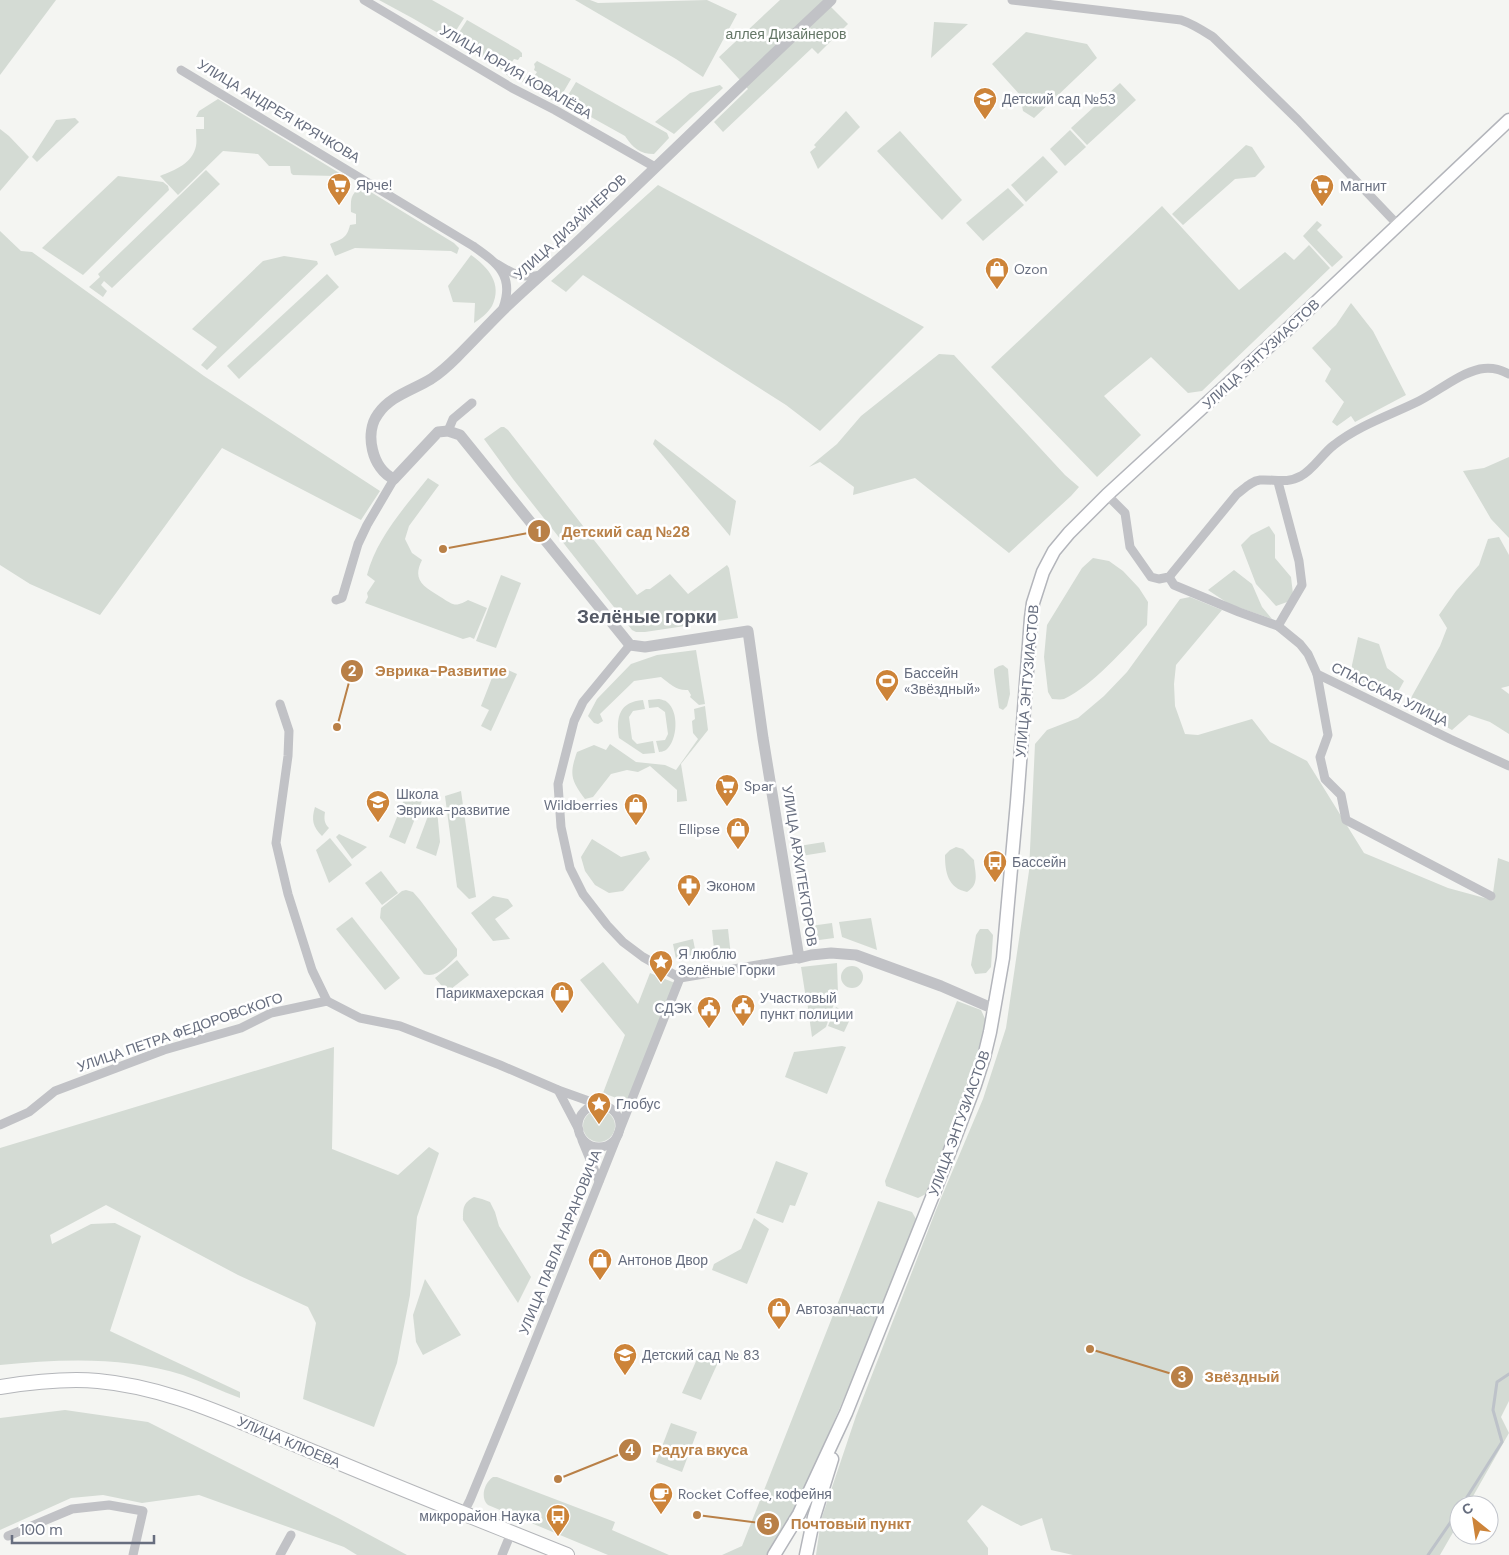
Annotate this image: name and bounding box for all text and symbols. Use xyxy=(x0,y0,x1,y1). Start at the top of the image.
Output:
street label: УЛИЦА ЮРИЯ КОВАЛЁВА xyxy=(437,21,596,123)
park label: аллея Дизайнеров xyxy=(725,25,847,43)
street label: УЛИЦА АНДРЕЯ КРЯЧКОВА xyxy=(195,55,364,167)
school or university icon: Детский сад №53 xyxy=(972,86,998,120)
place label: Детский сад №53 xyxy=(1002,90,1116,108)
street label: УЛИЦА ДИЗАЙНЕРОВ xyxy=(510,170,630,284)
supermarket icon: Ярче! xyxy=(326,172,352,206)
supermarket icon: Магнит xyxy=(1309,173,1335,207)
place label: Ярче! xyxy=(356,176,392,194)
place label: Магнит xyxy=(1340,177,1387,195)
shop icon: Ozon xyxy=(984,256,1010,290)
place label: Ozon xyxy=(1014,260,1048,278)
street label: УЛИЦА ЭНТУЗИАСТОВ xyxy=(1199,295,1323,413)
callout: Детский сад №28 xyxy=(527,516,700,546)
text: 1 xyxy=(536,522,542,542)
text: Детский сад №28 xyxy=(562,522,690,542)
district label: Зелёные горки xyxy=(577,604,717,629)
street label: УЛИЦА ЭНТУЗИАСТОВ xyxy=(1011,604,1043,758)
callout: Эврика-Развитие xyxy=(340,656,517,686)
street label: СПАССКАЯ УЛИЦА xyxy=(1328,658,1452,730)
text: 2 xyxy=(348,661,357,681)
text: Эврика-Развитие xyxy=(375,661,507,681)
place label: Бассейн «Звёздный» xyxy=(904,664,980,698)
sports icon: Бассейн «Звёздный» xyxy=(874,668,900,702)
supermarket icon: Spar xyxy=(714,773,740,807)
place label: Spar xyxy=(744,777,774,795)
street label: УЛИЦА АРХИТЕКТОРОВ xyxy=(778,784,822,948)
place label: Школа Эврика-развитие xyxy=(396,785,510,819)
school or university icon: Школа Эврика-развитие xyxy=(365,789,391,823)
shop icon: Wildberries xyxy=(623,792,649,826)
place label: Wildberries xyxy=(544,796,618,814)
shop icon: Ellipse xyxy=(725,816,751,850)
place label: Ellipse xyxy=(679,820,720,838)
bus stop icon: Бассейн xyxy=(982,849,1008,883)
place label: Бассейн xyxy=(1012,853,1066,871)
pharmacy icon: Эконом xyxy=(676,873,702,907)
place label: Эконом xyxy=(706,877,755,895)
place label: Я люблю Зелёные Горки xyxy=(678,945,775,979)
place icon: Я люблю Зелёные Горки xyxy=(648,949,674,983)
shop icon: Парикмахерская xyxy=(549,980,575,1014)
place label: Парикмахерская xyxy=(436,984,544,1002)
street label: УЛИЦА ПЕТРА ФЕДОРОВСКОГО xyxy=(75,988,285,1076)
place label: Участковый пункт полиции xyxy=(760,989,853,1023)
public building icon: Участковый пункт полиции xyxy=(730,993,756,1027)
public building icon: СДЭК xyxy=(696,995,722,1029)
place label: СДЭК xyxy=(654,999,693,1017)
street label: УЛИЦА ЭНТУЗИАСТОВ xyxy=(924,1048,994,1198)
place icon: Глобус xyxy=(586,1091,612,1125)
place label: Глобус xyxy=(616,1095,660,1113)
street label: УЛИЦА ПАВЛА НАРАНОВИЧА xyxy=(515,1146,606,1337)
shop icon: Антонов Двор xyxy=(587,1247,613,1281)
place label: Антонов Двор xyxy=(618,1251,708,1269)
shop icon: Автозапчасти xyxy=(766,1296,792,1330)
place label: Автозапчасти xyxy=(796,1300,884,1318)
school or university icon: Детский сад № 83 xyxy=(612,1342,638,1376)
place label: Детский сад № 83 xyxy=(642,1346,760,1364)
callout: Звёздный xyxy=(1170,1362,1290,1392)
text: 3 xyxy=(1177,1367,1187,1387)
text: Звёздный xyxy=(1204,1367,1280,1387)
street label: УЛИЦА КЛЮЕВА xyxy=(235,1412,344,1472)
callout: Радуга вкуса xyxy=(618,1435,758,1465)
text: 4 xyxy=(625,1440,635,1460)
text: Радуга вкуса xyxy=(652,1440,749,1460)
cafe icon: Rocket Coffee, кофейня xyxy=(648,1481,674,1515)
place label: Rocket Coffee, кофейня xyxy=(678,1485,832,1503)
north arrow xyxy=(1449,1495,1499,1545)
text: С xyxy=(1459,1498,1476,1519)
bus stop icon: микрорайон Наука xyxy=(545,1503,571,1537)
place label: микрорайон Наука xyxy=(419,1507,540,1525)
callout: Почтовый пункт xyxy=(755,1509,921,1539)
scale bar xyxy=(12,1512,155,1544)
text: 5 xyxy=(763,1514,773,1534)
text: Почтовый пункт xyxy=(791,1514,911,1534)
text: 100 m xyxy=(20,1520,63,1540)

